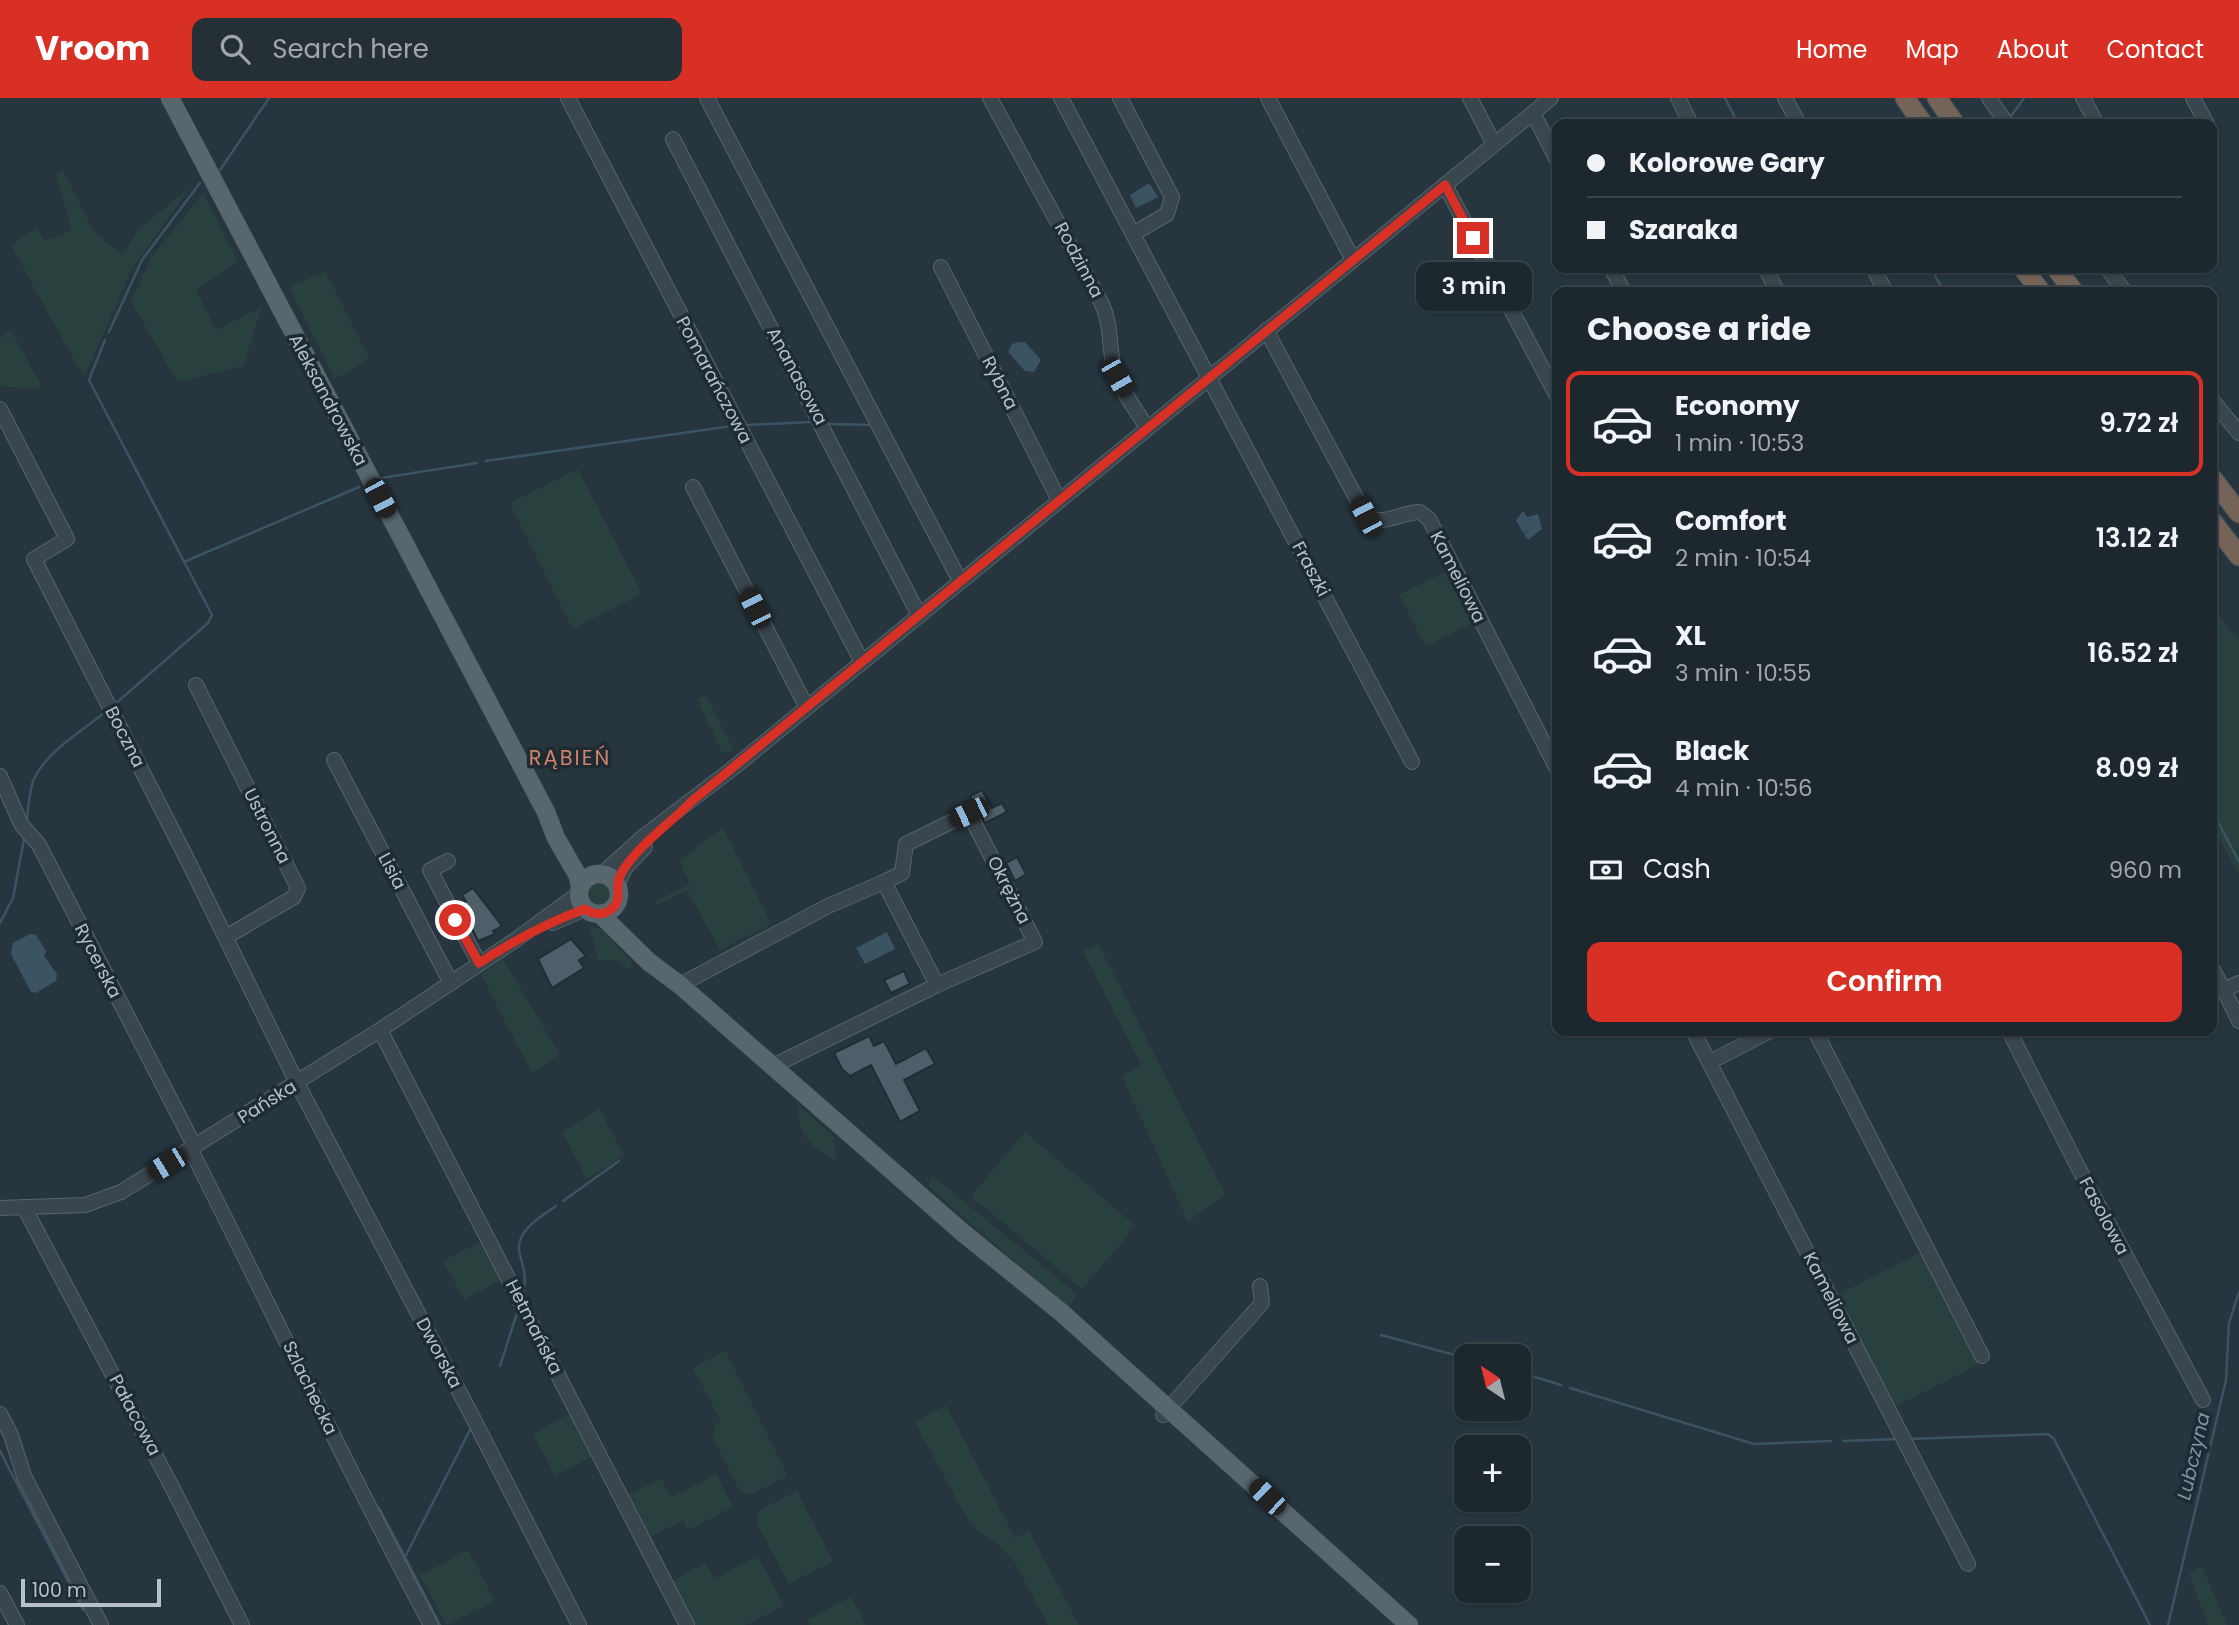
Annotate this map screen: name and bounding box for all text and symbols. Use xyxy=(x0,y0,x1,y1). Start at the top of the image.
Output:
search box xyxy=(192,18,682,81)
text: Vroom xyxy=(35,25,150,72)
icon: search xyxy=(216,30,254,68)
text: Search here xyxy=(272,31,429,67)
text: Home xyxy=(1796,33,1868,66)
text: Map xyxy=(1906,33,1959,66)
text: About xyxy=(1997,33,2068,66)
text: Contact xyxy=(2106,33,2204,66)
text: Kolorowe Gary xyxy=(1629,145,1825,181)
text: Szaraka xyxy=(1629,212,1738,248)
street label: Rodzinna xyxy=(1049,217,1110,302)
route end xyxy=(1457,222,1489,254)
callout: 3 min xyxy=(1415,262,1531,312)
text: 3 min xyxy=(1442,270,1506,302)
text: Choose a ride xyxy=(1587,306,1811,351)
street label: Pomarańczowa xyxy=(670,312,758,448)
street label: Ananasowa xyxy=(761,323,834,429)
street label: Aleksandrowska xyxy=(283,329,374,470)
street label: Rybna xyxy=(976,352,1025,414)
car xyxy=(1098,354,1137,400)
text: Economy xyxy=(1675,388,1799,424)
icon: car xyxy=(1591,392,1654,455)
text: 9.72 zł xyxy=(2100,405,2178,441)
text: 1 min · 10:53 xyxy=(1675,427,1804,459)
car xyxy=(361,475,400,521)
car xyxy=(1347,493,1386,539)
text: Comfort xyxy=(1675,503,1787,539)
icon: car xyxy=(1591,507,1654,570)
text: 13.12 zł xyxy=(2096,520,2178,556)
street label: Kameliowa xyxy=(1425,527,1492,627)
street label: Fraszki xyxy=(1286,537,1336,601)
text: 2 min · 10:54 xyxy=(1675,542,1811,574)
car xyxy=(737,585,774,631)
text: XL xyxy=(1675,618,1706,654)
icon: car xyxy=(1591,622,1654,685)
text: 16.52 zł xyxy=(2087,635,2178,671)
text: 3 min · 10:55 xyxy=(1675,657,1812,689)
street label: Boczna xyxy=(99,702,151,772)
text: Black xyxy=(1675,733,1749,769)
icon: car xyxy=(1591,737,1654,800)
district label: RĄBIEŃ xyxy=(529,743,611,772)
text: 8.09 zł xyxy=(2095,750,2178,786)
text: 4 min · 10:56 xyxy=(1675,772,1813,804)
street label: Ustronna xyxy=(238,784,297,868)
car xyxy=(946,794,993,832)
street label: Lisia xyxy=(372,848,412,893)
street label: Okrężna xyxy=(982,851,1037,928)
icon: cash xyxy=(1587,851,1625,889)
text: Cash xyxy=(1643,851,1711,887)
text: 960 m xyxy=(2109,854,2182,886)
route start xyxy=(439,904,471,936)
street label: Rycerska xyxy=(69,919,128,1002)
button: Confirm xyxy=(1587,942,2182,1022)
street label: Pańska xyxy=(233,1074,301,1129)
car xyxy=(144,1144,191,1184)
street label: Fasolowa xyxy=(2073,1172,2135,1259)
street label: Kameliowa xyxy=(1798,1248,1865,1348)
street label: Hetmańska xyxy=(500,1275,569,1378)
street label: Dworska xyxy=(410,1313,468,1392)
street label: Szlachecka xyxy=(277,1337,344,1439)
north arrow xyxy=(1454,1344,1531,1421)
map controls xyxy=(1454,1344,1531,1603)
street label: Pałacowa xyxy=(104,1370,167,1460)
water label: Lubczyna xyxy=(2170,1410,2217,1503)
button: + xyxy=(1454,1435,1531,1512)
car xyxy=(1245,1475,1290,1519)
button: − xyxy=(1454,1526,1531,1603)
scale bar xyxy=(21,1576,161,1608)
text: 100 m xyxy=(32,1577,87,1604)

